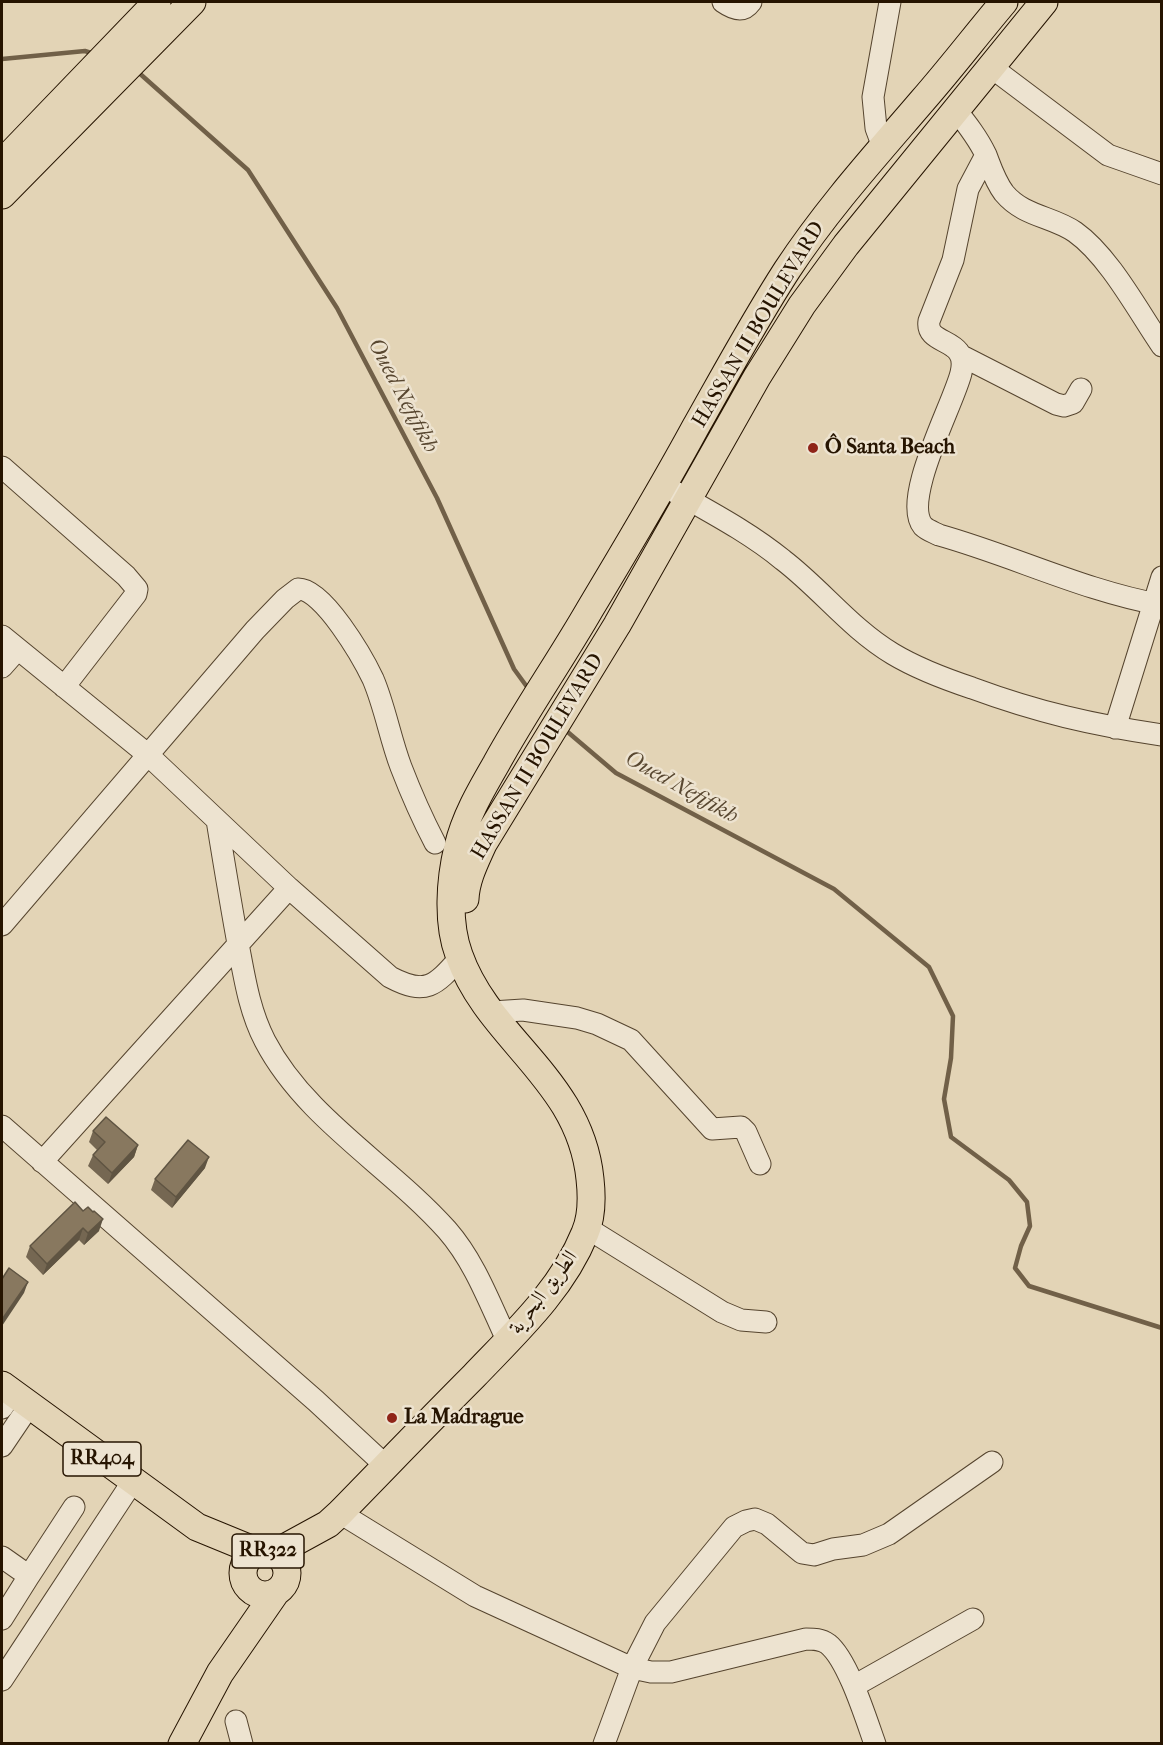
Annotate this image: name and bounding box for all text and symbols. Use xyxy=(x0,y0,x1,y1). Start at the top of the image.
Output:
street label: HASSAN II BOULEVARD xyxy=(687,217,831,433)
water label: Oued Nefifikh xyxy=(361,334,443,458)
place label: Ô Santa Beach xyxy=(825,435,955,461)
marker: Ô Santa Beach xyxy=(806,441,820,455)
street label: HASSAN II BOULEVARD xyxy=(466,649,610,865)
water label: Oued Nefifikh xyxy=(620,746,742,830)
street label: الطريق البحرية xyxy=(504,1246,584,1340)
place label: La Madrague xyxy=(404,1405,524,1431)
marker: La Madrague xyxy=(385,1411,399,1425)
road number: RR404 xyxy=(63,1442,141,1476)
road number: RR322 xyxy=(232,1534,304,1568)

